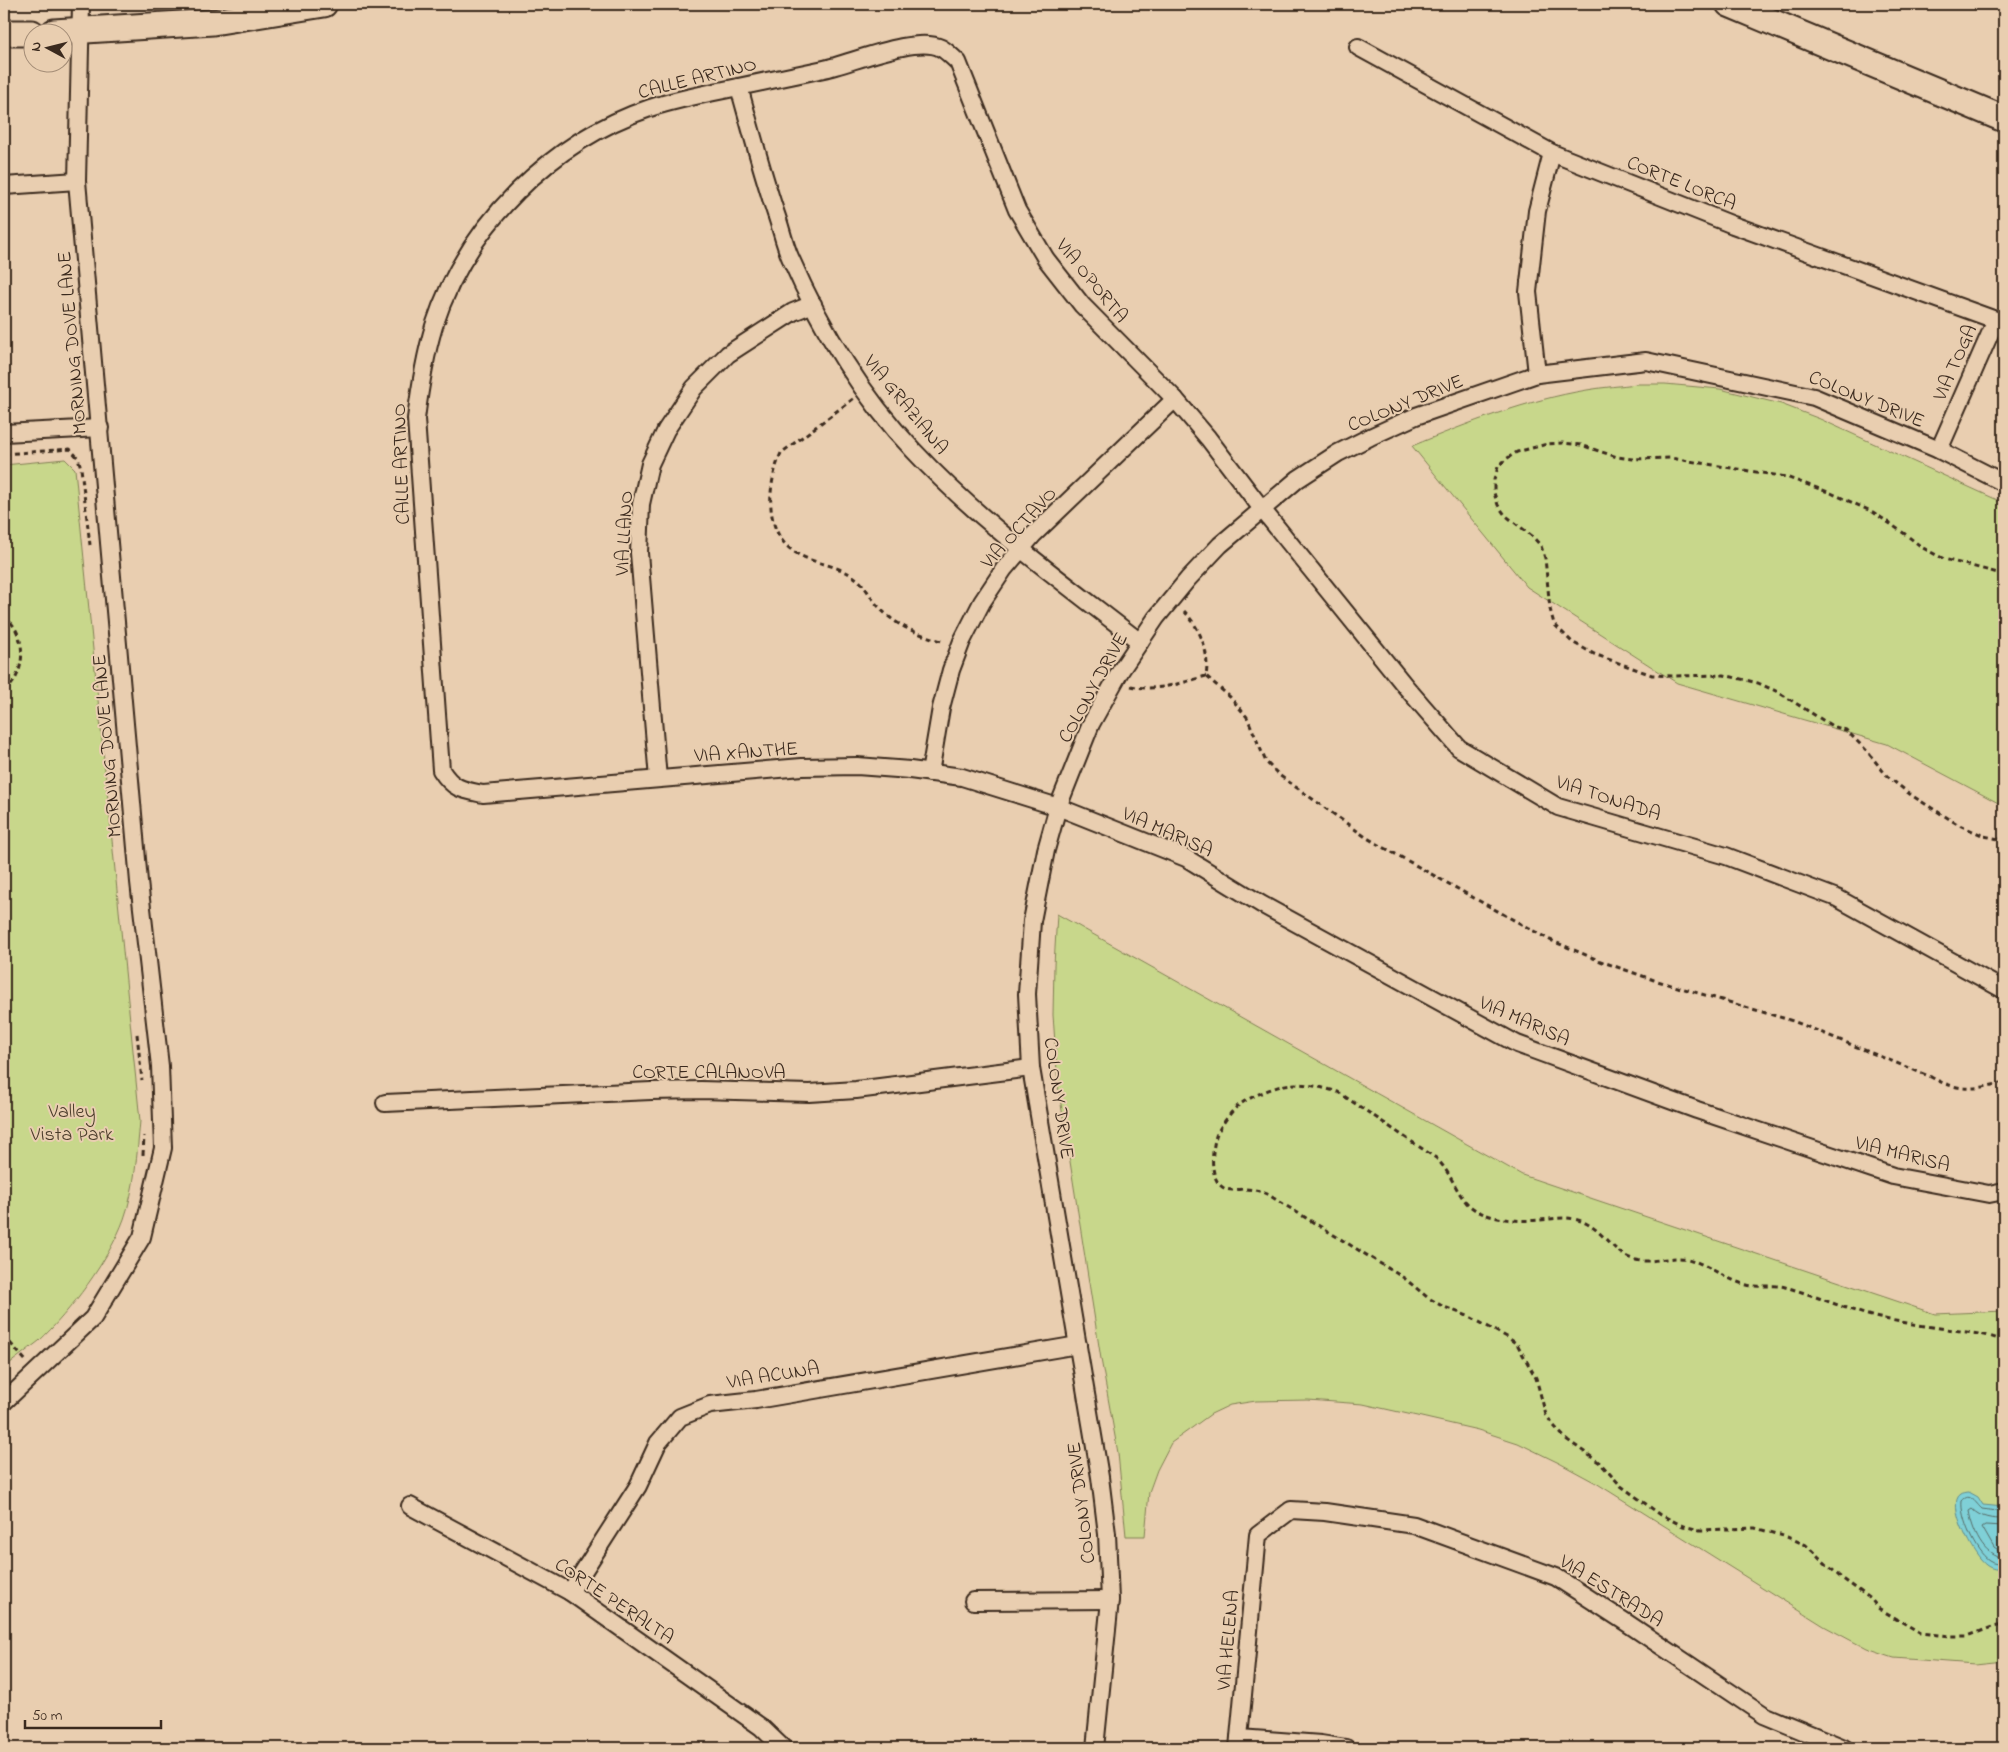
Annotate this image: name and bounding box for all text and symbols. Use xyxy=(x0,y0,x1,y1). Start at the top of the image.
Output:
north arrow xyxy=(22,22,72,72)
text: N xyxy=(26,41,48,53)
street label: CALLE ARTINO xyxy=(635,51,760,108)
street label: CORTE LORCA xyxy=(1622,149,1740,219)
street label: VIA OPORTA xyxy=(1047,232,1134,330)
street label: MORNING DOVE LANE xyxy=(51,250,96,436)
street label: VIA TOGA xyxy=(1926,320,1986,407)
street label: VIA GRAZIANA xyxy=(855,348,955,462)
street label: COLONY DRIVE xyxy=(1804,364,1928,437)
street label: COLONY DRIVE xyxy=(1344,368,1468,441)
street label: CALLE ARTINO xyxy=(386,403,419,525)
street label: VIA OCTAVO xyxy=(974,481,1065,577)
street label: VIA LLANO xyxy=(609,490,642,577)
street label: COLONY DRIVE xyxy=(1052,628,1137,749)
street label: MORNING DOVE LANE xyxy=(86,653,131,839)
street label: VIA XANTHE xyxy=(692,735,799,772)
street label: VIA TONADA xyxy=(1551,768,1664,830)
street label: VIA MARISA xyxy=(1116,800,1217,866)
street label: VIA MARISA xyxy=(1473,989,1574,1055)
street label: COLONY DRIVE xyxy=(1035,1036,1080,1161)
street label: CORTE CALANOVA xyxy=(632,1059,786,1088)
park label: Valley Vista Park xyxy=(30,1098,114,1150)
street label: VIA MARISA xyxy=(1851,1129,1953,1181)
street label: VIA ACUNA xyxy=(724,1355,822,1398)
street label: COLONY DRIVE xyxy=(1061,1440,1104,1565)
street label: VIA ESTRADA xyxy=(1552,1548,1668,1636)
street label: CORTE PERALTA xyxy=(548,1551,679,1653)
street label: VIA HELENA xyxy=(1211,1589,1248,1693)
scale bar xyxy=(25,1697,161,1729)
text: 50 m xyxy=(32,1705,63,1727)

